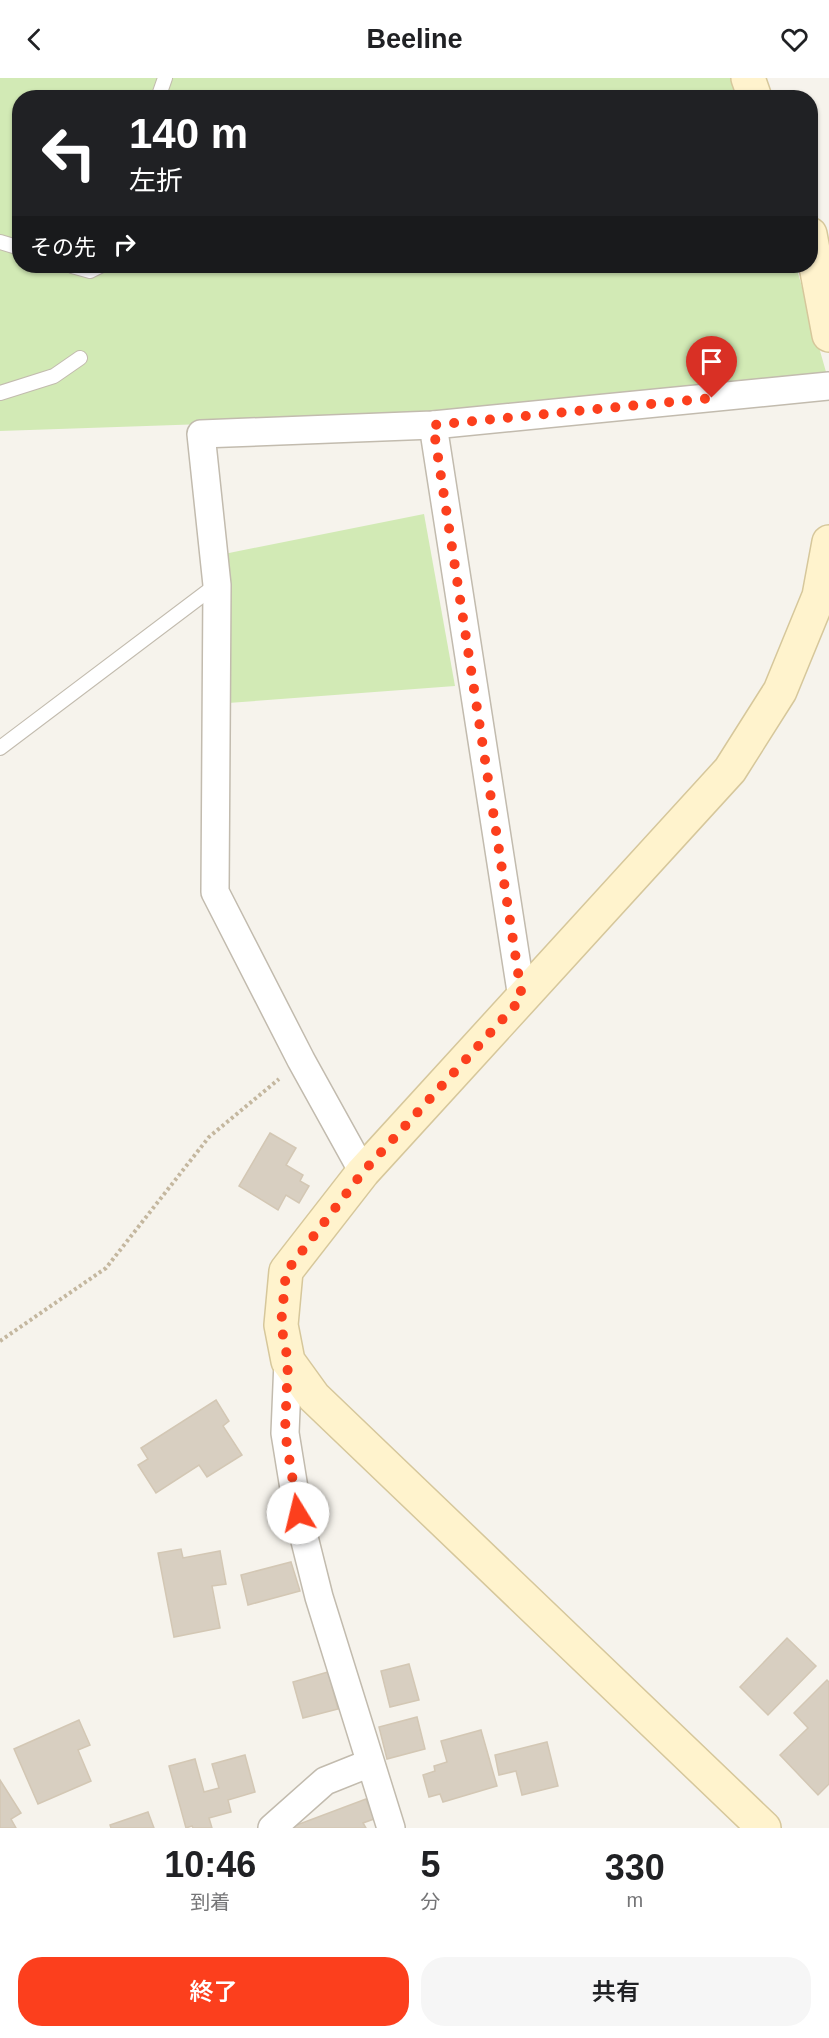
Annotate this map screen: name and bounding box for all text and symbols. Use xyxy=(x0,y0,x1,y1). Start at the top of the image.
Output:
icon: back xyxy=(18,23,51,56)
icon: heart xyxy=(778,23,811,56)
text: Beeline xyxy=(366,24,463,54)
text: 140 m xyxy=(129,110,248,157)
icon: left xyxy=(30,114,108,192)
text: 左折 xyxy=(129,166,183,196)
icon: right xyxy=(108,228,141,261)
text: その先 xyxy=(30,235,96,260)
pin xyxy=(686,336,737,398)
icon: arrive xyxy=(695,345,728,378)
position arrow xyxy=(266,1481,330,1545)
text: 10:46 xyxy=(164,1844,256,1885)
text: 5 xyxy=(420,1844,441,1885)
text: 330 xyxy=(605,1847,665,1888)
text: m xyxy=(626,1889,643,1911)
text: 到着 xyxy=(190,1891,230,1913)
text: 分 xyxy=(421,1891,441,1913)
button: 終了 xyxy=(18,1957,409,2026)
button: 共有 xyxy=(421,1957,811,2026)

